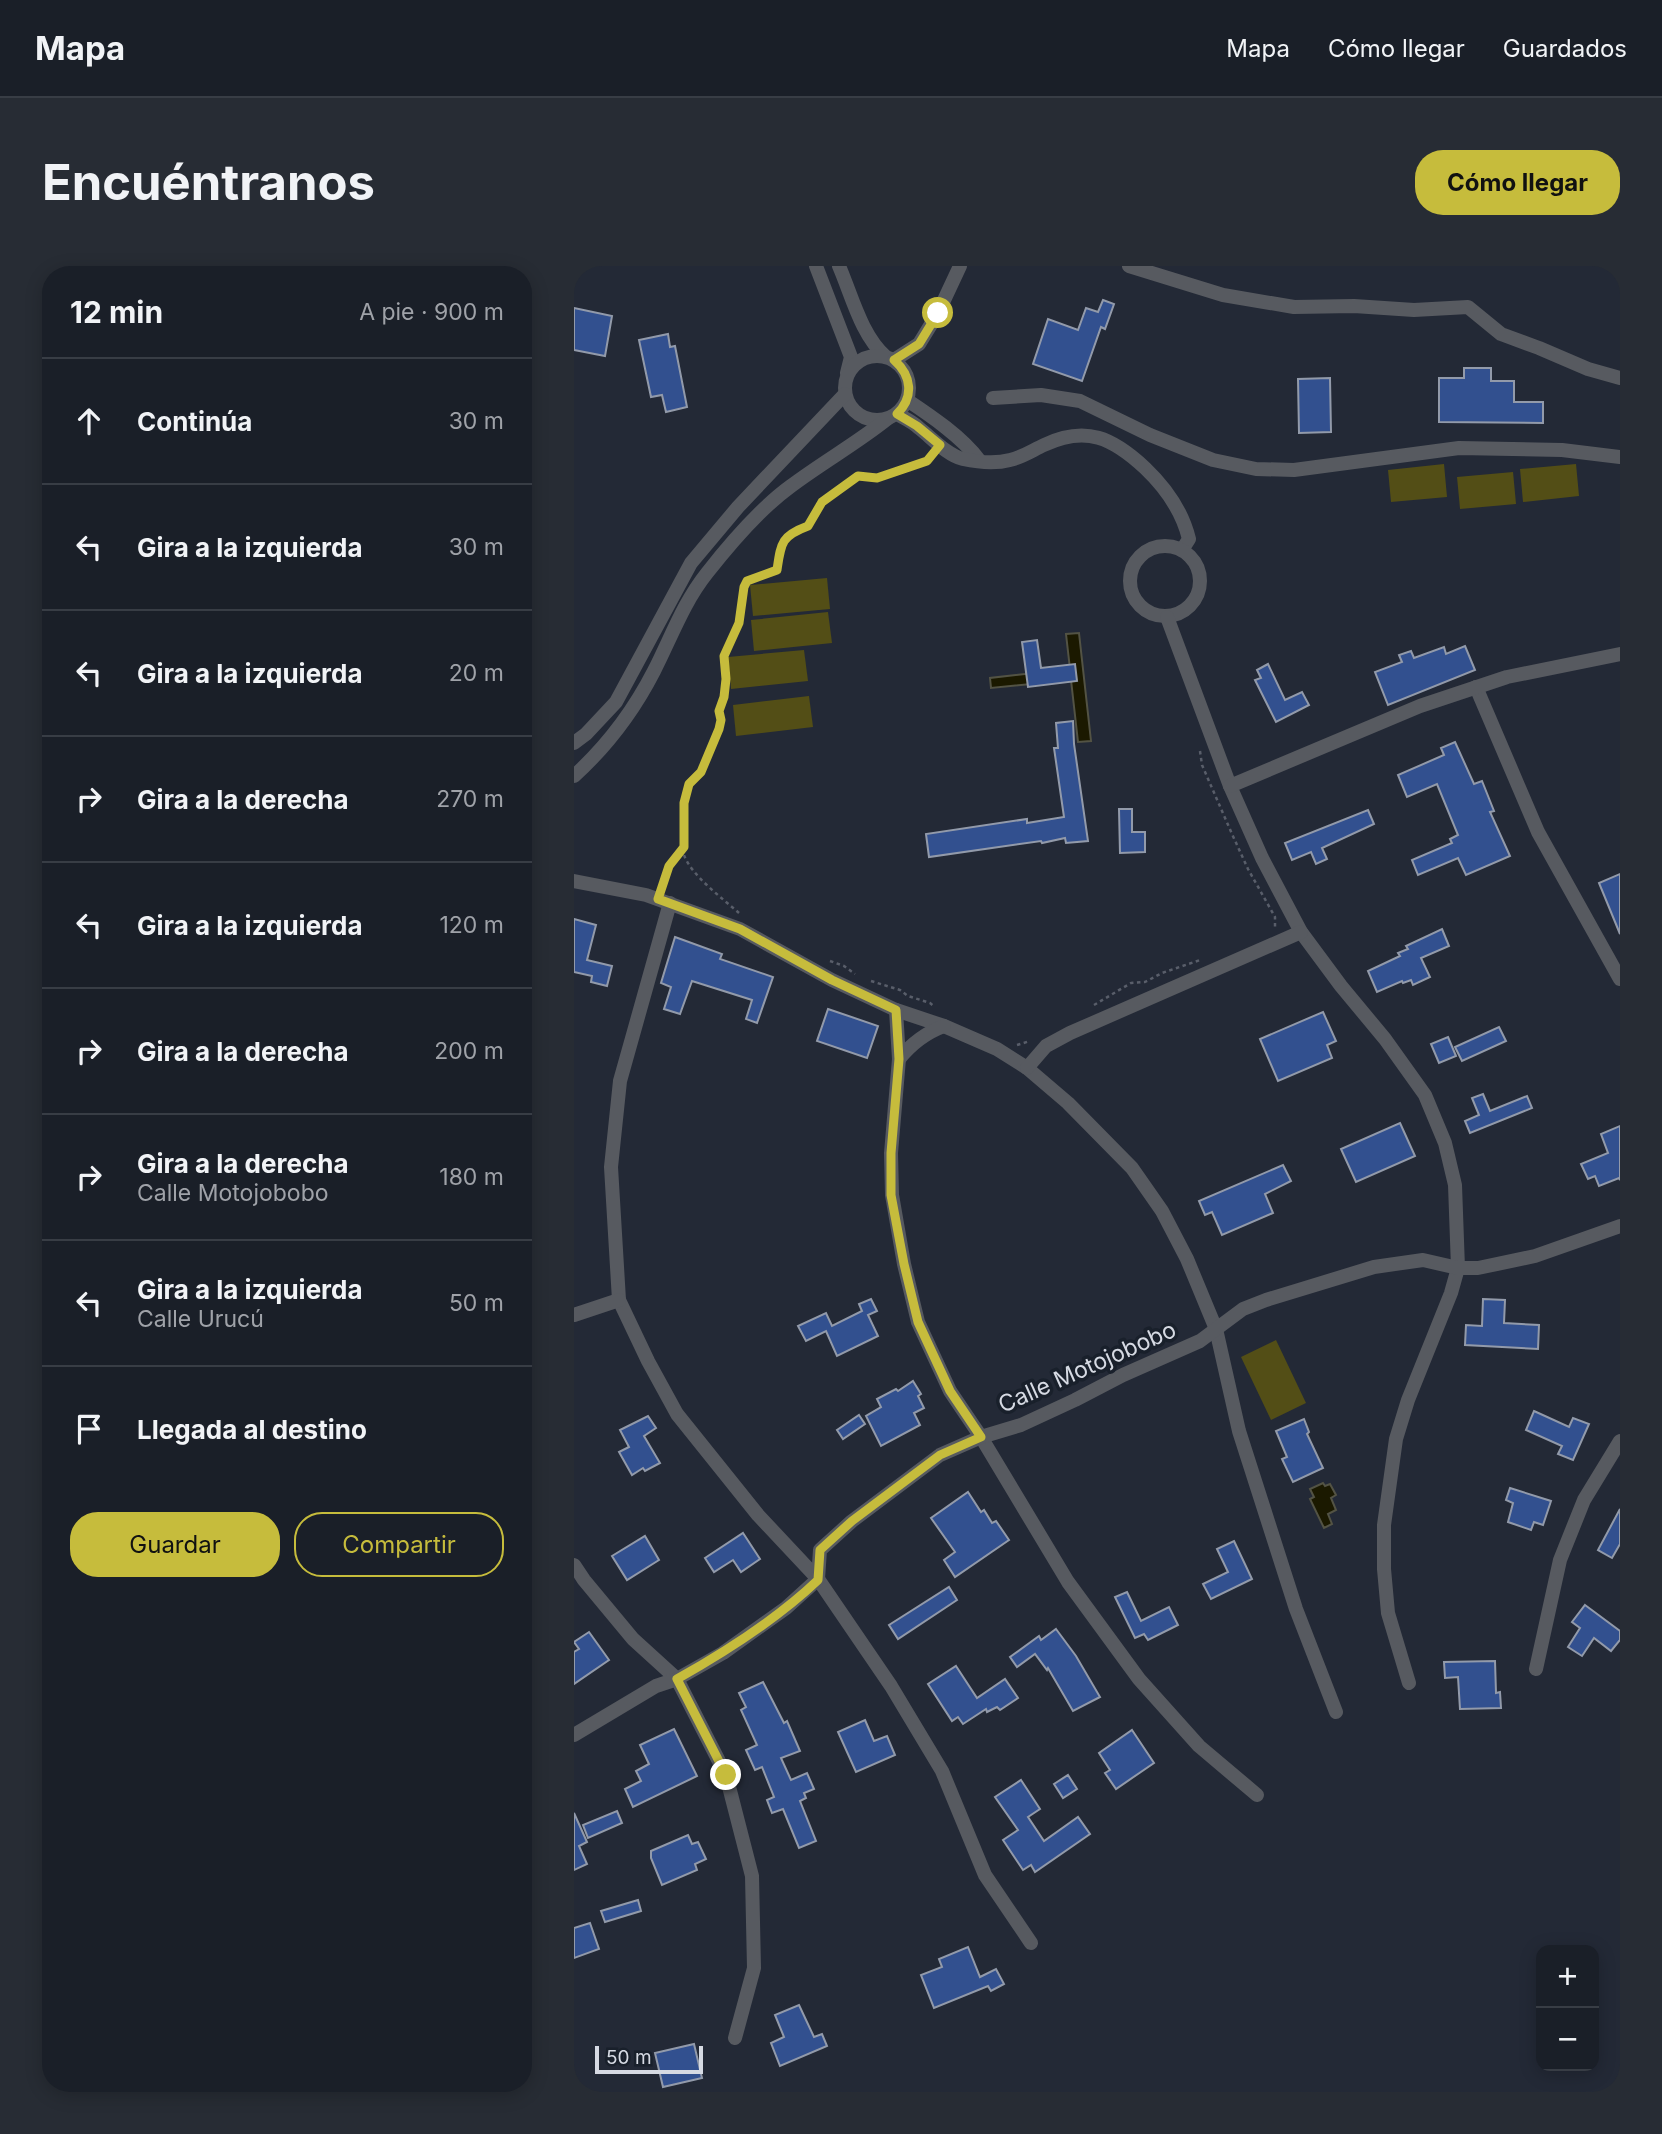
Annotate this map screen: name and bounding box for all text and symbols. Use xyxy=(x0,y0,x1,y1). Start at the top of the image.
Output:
text: Mapa xyxy=(35,28,125,68)
text: Mapa xyxy=(1226,34,1290,63)
text: Cómo llegar xyxy=(1328,34,1465,63)
text: Guardados xyxy=(1503,34,1627,63)
button: Cómo llegar xyxy=(1415,150,1620,215)
text: Encuéntranos xyxy=(42,153,375,212)
text: 12 min xyxy=(70,294,163,330)
route start xyxy=(922,297,953,328)
text: A pie · 900 m xyxy=(359,298,504,326)
icon: ahead xyxy=(70,402,108,440)
text: Continúa xyxy=(137,406,252,437)
text: 30 m xyxy=(449,407,504,435)
icon: left xyxy=(70,528,108,566)
text: Gira a la izquierda xyxy=(137,532,363,563)
text: 30 m xyxy=(449,533,504,561)
icon: left xyxy=(70,654,108,692)
text: Gira a la izquierda xyxy=(137,658,363,689)
text: 20 m xyxy=(449,659,504,687)
icon: right xyxy=(70,780,108,818)
text: Gira a la derecha xyxy=(137,784,349,815)
text: 270 m xyxy=(436,785,504,813)
icon: left xyxy=(70,906,108,944)
text: Gira a la izquierda xyxy=(137,910,363,941)
text: 120 m xyxy=(439,911,504,939)
icon: right xyxy=(70,1032,108,1070)
text: Gira a la derecha xyxy=(137,1036,349,1067)
text: 200 m xyxy=(434,1037,504,1065)
text: Gira a la derecha xyxy=(137,1148,349,1179)
icon: right xyxy=(70,1158,108,1196)
text: 180 m xyxy=(439,1163,504,1191)
text: Calle Motojobobo xyxy=(137,1179,329,1207)
text: Gira a la izquierda xyxy=(137,1274,363,1305)
icon: left xyxy=(70,1284,108,1322)
text: 50 m xyxy=(449,1289,504,1317)
text: Calle Urucú xyxy=(137,1305,264,1333)
street label: Calle Motojobobo xyxy=(994,1315,1180,1419)
icon: arrive xyxy=(70,1410,108,1448)
text: Llegada al destino xyxy=(137,1414,367,1445)
button: Guardar xyxy=(70,1512,280,1577)
button: Compartir xyxy=(294,1512,504,1577)
route end xyxy=(710,1759,741,1790)
map controls xyxy=(1536,1945,1599,2071)
button: + xyxy=(1536,1945,1599,2008)
button: − xyxy=(1536,2008,1599,2071)
scale bar xyxy=(595,2043,704,2075)
text: 50 m xyxy=(606,2046,652,2069)

